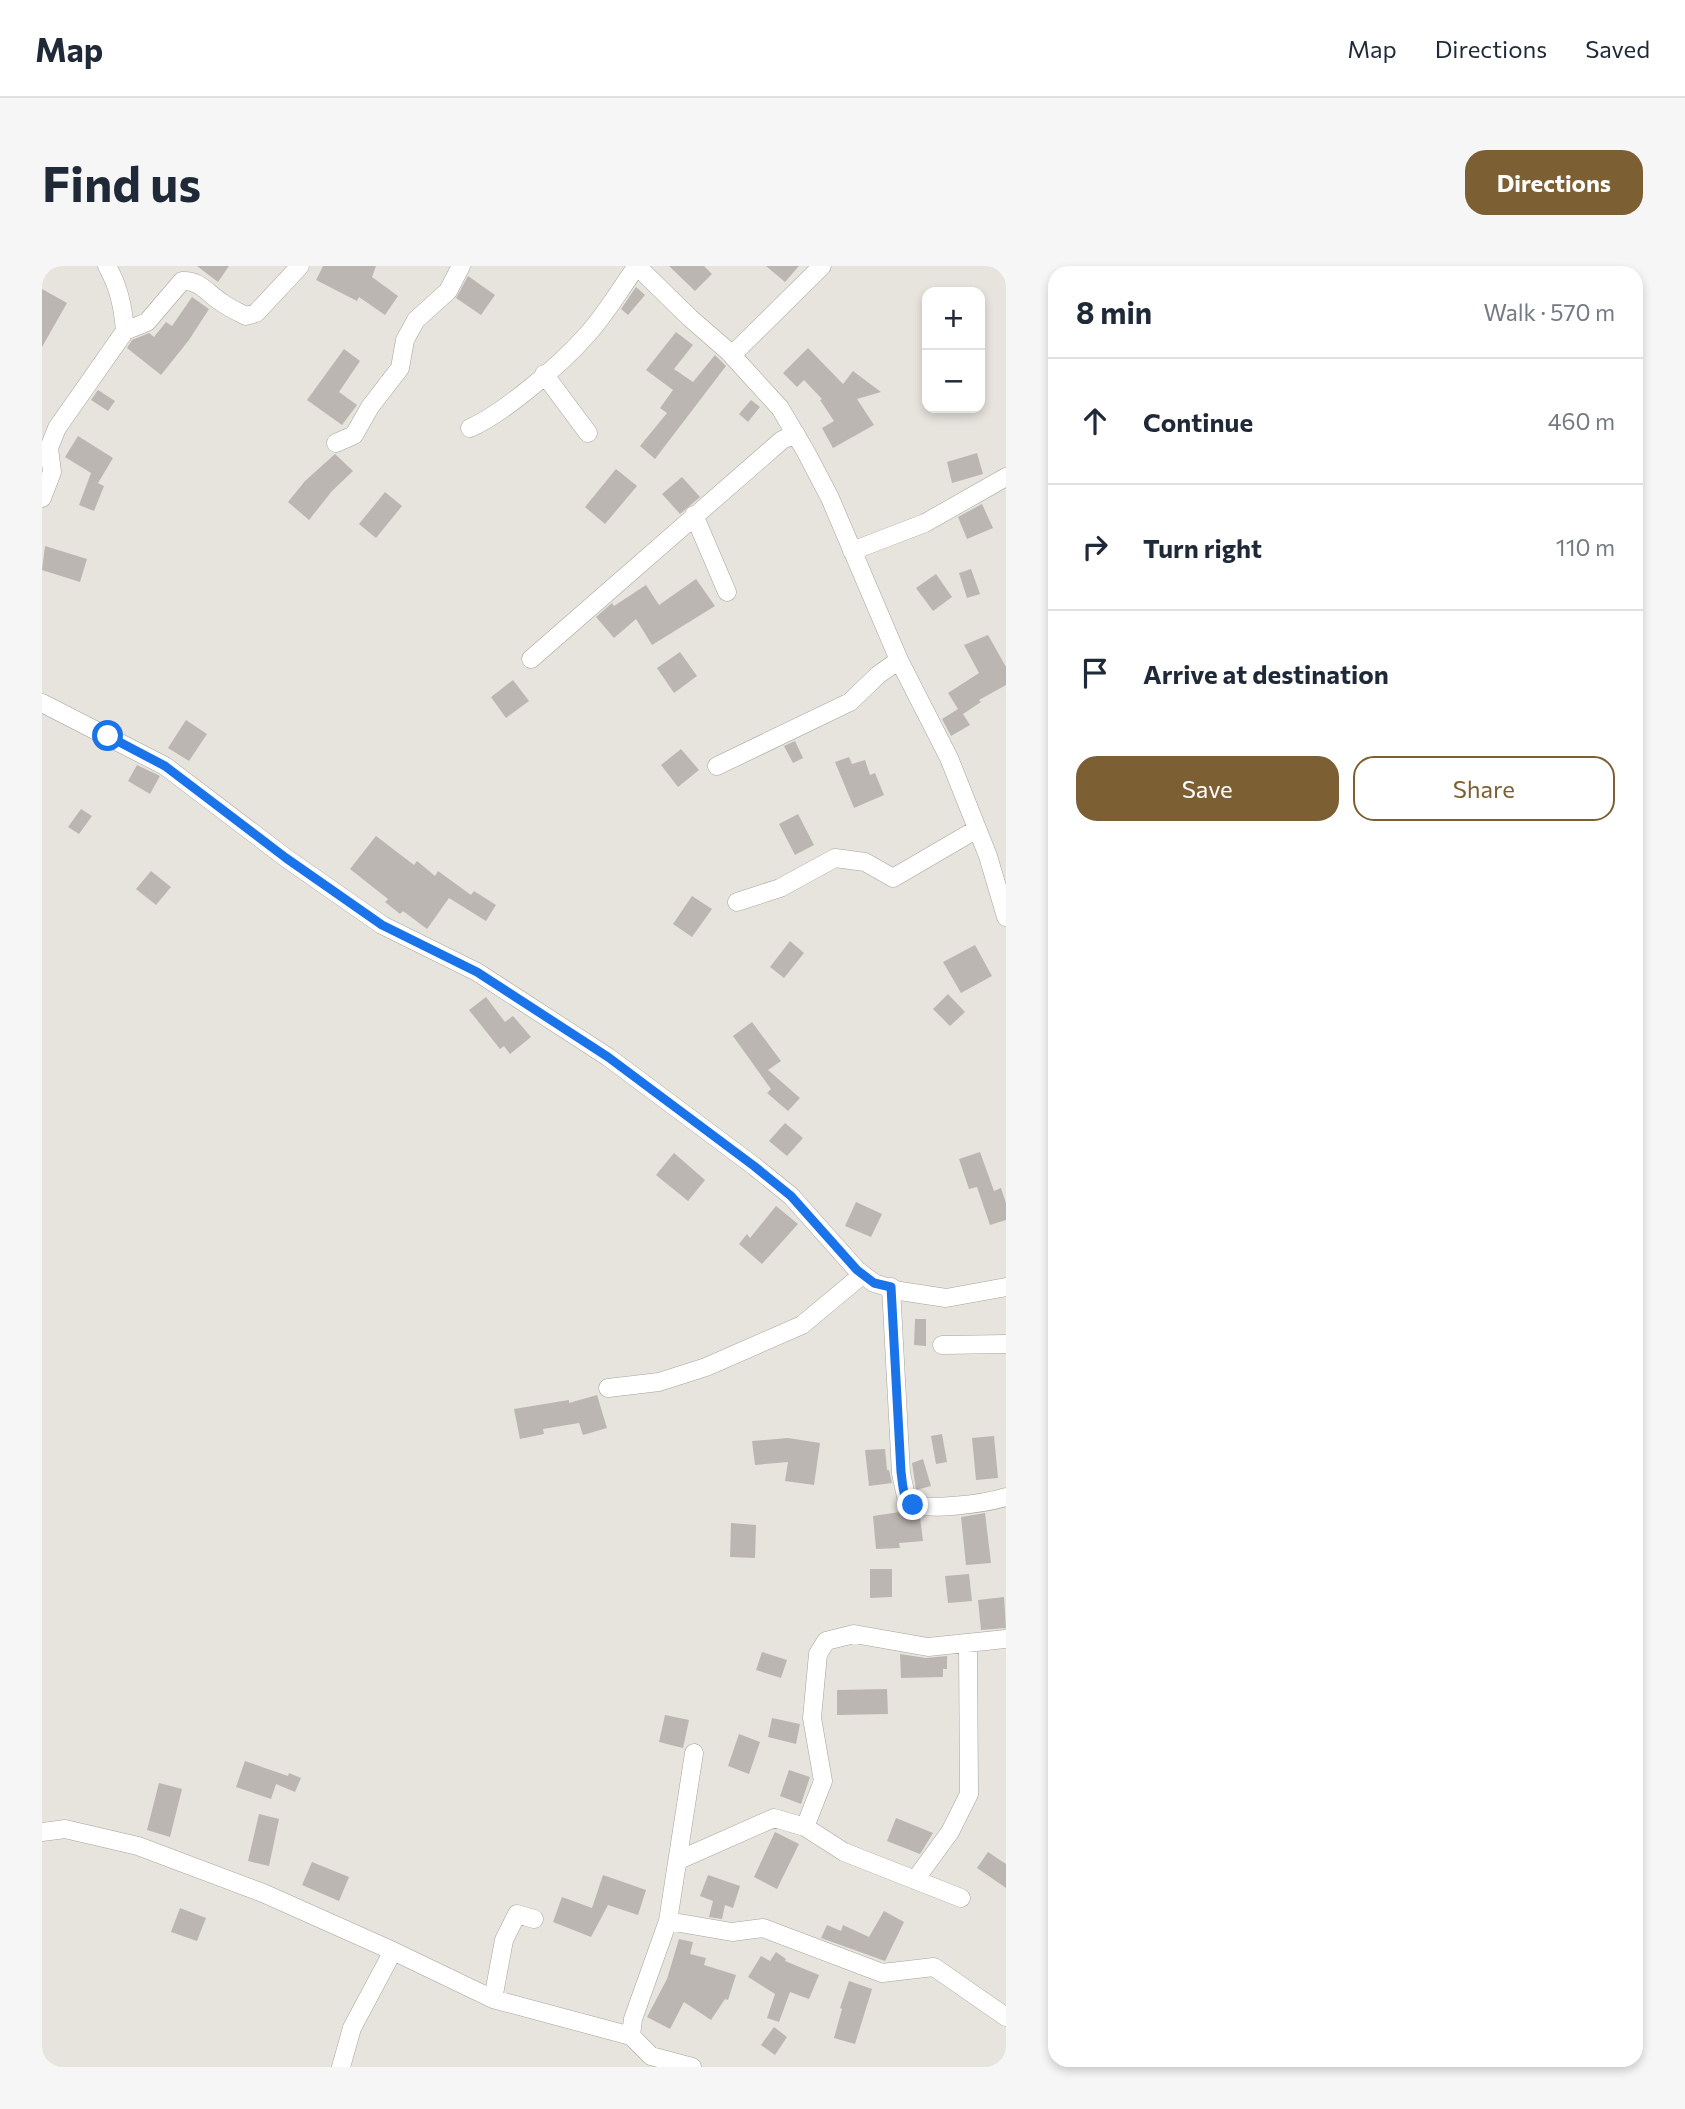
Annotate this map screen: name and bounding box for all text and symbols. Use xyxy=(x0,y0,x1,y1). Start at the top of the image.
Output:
text: Map xyxy=(35,28,103,69)
text: Map xyxy=(1347,34,1397,63)
text: Directions xyxy=(1435,34,1547,63)
text: Saved xyxy=(1585,34,1650,63)
button: Directions xyxy=(1465,150,1643,215)
text: Find us xyxy=(42,152,201,212)
map controls xyxy=(922,287,985,413)
button: + xyxy=(922,287,985,350)
text: 8 min xyxy=(1076,293,1152,330)
text: Walk · 570 m xyxy=(1483,298,1615,326)
button: − xyxy=(922,350,985,413)
icon: ahead xyxy=(1076,402,1114,440)
text: Continue xyxy=(1143,406,1253,437)
text: 460 m xyxy=(1548,407,1615,435)
icon: right xyxy=(1076,528,1114,566)
text: Turn right xyxy=(1143,532,1262,563)
text: 110 m xyxy=(1556,533,1615,561)
icon: arrive xyxy=(1076,654,1114,692)
text: Arrive at destination xyxy=(1143,658,1389,689)
route start xyxy=(92,720,123,751)
button: Save xyxy=(1076,756,1339,821)
button: Share xyxy=(1353,756,1615,821)
route end xyxy=(897,1489,928,1520)

